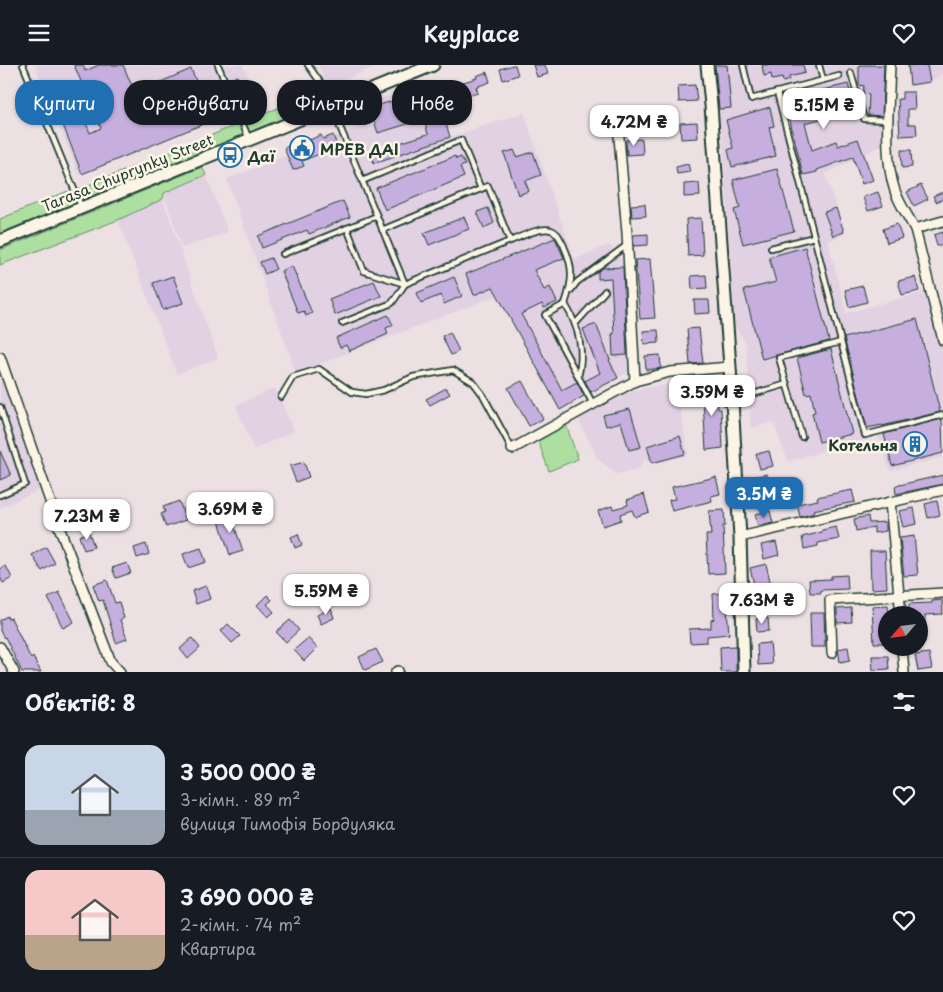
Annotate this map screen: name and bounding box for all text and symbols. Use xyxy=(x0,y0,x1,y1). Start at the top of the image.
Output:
text: Keyplace xyxy=(423,16,520,49)
icon: menu xyxy=(25,19,53,47)
icon: heart xyxy=(890,19,918,47)
chip: Купити xyxy=(15,80,114,125)
chip: Орендувати xyxy=(124,80,267,125)
chip: Фільтри xyxy=(277,80,382,125)
chip: Нове xyxy=(392,80,472,125)
pin: 5.15M ₴ xyxy=(778,87,870,130)
text: 5.15M ₴ xyxy=(794,92,854,116)
pin: 4.72M ₴ xyxy=(588,104,680,147)
text: 4.72M ₴ xyxy=(601,109,667,133)
street label: Tarasa Chuprynky Street xyxy=(38,127,216,217)
public building icon: МРЕВ ДАІ xyxy=(289,135,315,161)
place label: МРЕВ ДАІ xyxy=(320,137,398,160)
bus stop icon: Даї xyxy=(217,142,243,168)
place label: Даї xyxy=(247,144,276,167)
pin: 3.59M ₴ xyxy=(666,375,758,417)
text: 3.59M ₴ xyxy=(680,379,744,403)
building icon: Котельня xyxy=(902,431,928,457)
place label: Котельня xyxy=(828,433,898,456)
pin: 3.5M ₴ xyxy=(723,477,805,519)
text: 3.5M ₴ xyxy=(736,481,792,505)
pin: 3.69M ₴ xyxy=(184,491,276,534)
text: 3.69M ₴ xyxy=(197,496,263,520)
pin: 7.23M ₴ xyxy=(41,499,133,541)
text: 7.23M ₴ xyxy=(54,503,120,527)
pin: 5.59M ₴ xyxy=(280,573,372,616)
text: 5.59M ₴ xyxy=(294,578,358,602)
pin: 7.63M ₴ xyxy=(716,583,808,625)
text: 7.63M ₴ xyxy=(730,587,794,611)
north arrow xyxy=(878,606,928,656)
map controls xyxy=(878,606,928,656)
text: Об’єктів: 8 xyxy=(25,686,136,718)
icon: filters xyxy=(890,688,918,716)
text: 3 500 000 ₴ xyxy=(180,755,316,787)
icon: home xyxy=(65,765,125,825)
icon: heart xyxy=(890,781,918,809)
text: 3-кімн. · 89 m² xyxy=(180,787,300,811)
text: вулиця Тимофія Бордуляка xyxy=(180,811,395,835)
text: 3 690 000 ₴ xyxy=(180,880,314,912)
icon: home xyxy=(65,890,125,950)
icon: heart xyxy=(890,906,918,934)
text: 2-кімн. · 74 m² xyxy=(180,912,301,936)
text: Квартира xyxy=(180,936,255,960)

